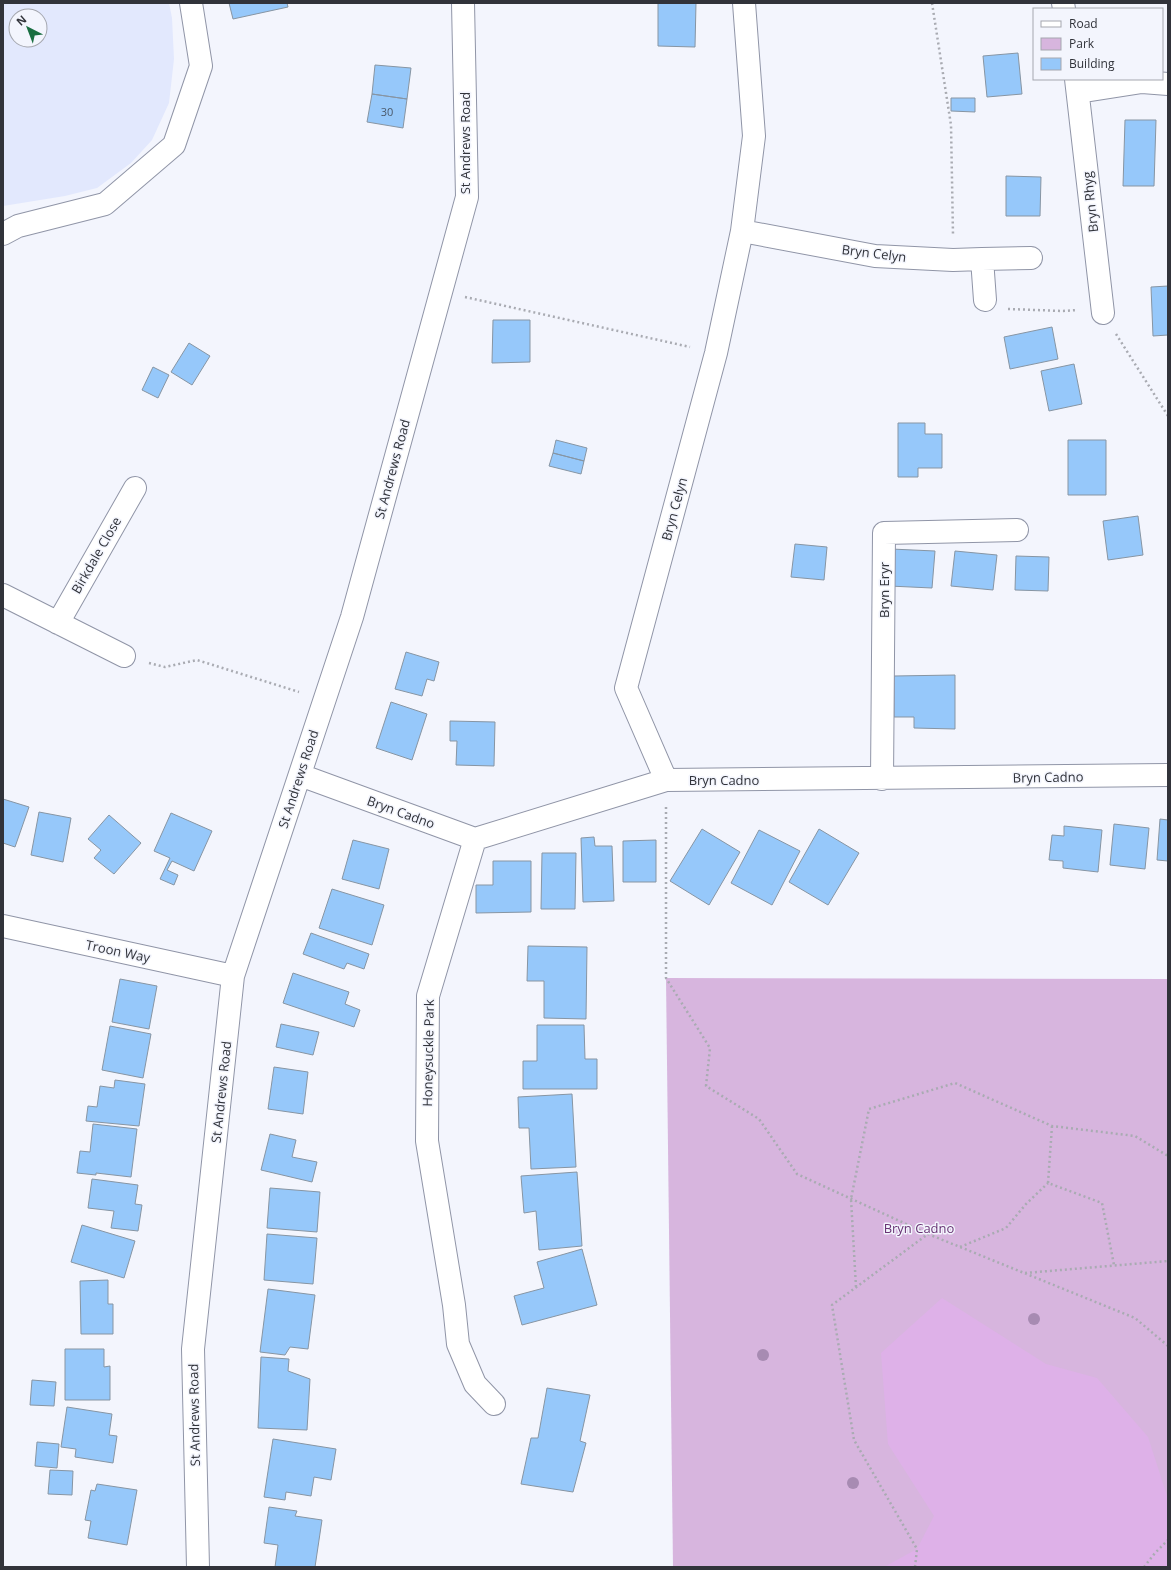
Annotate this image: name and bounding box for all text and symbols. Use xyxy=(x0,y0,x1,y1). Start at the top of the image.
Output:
north arrow xyxy=(8,8,48,48)
legend xyxy=(1033,8,1163,80)
text: N xyxy=(13,12,29,29)
text: Road xyxy=(1069,15,1098,32)
text: Park xyxy=(1069,35,1095,52)
text: Building xyxy=(1069,55,1115,72)
street label: St Andrews Road xyxy=(456,92,474,194)
house number: 30 xyxy=(381,104,393,119)
street label: Bryn Rhyg xyxy=(1078,171,1102,233)
street label: Bryn Celyn xyxy=(841,240,907,266)
street label: St Andrews Road xyxy=(370,417,414,521)
street label: Bryn Celyn xyxy=(657,475,691,543)
street label: Birkdale Close xyxy=(67,513,125,597)
street label: Bryn Eryr xyxy=(875,561,893,618)
street label: St Andrews Road xyxy=(274,727,322,831)
street label: Bryn Cadno xyxy=(1012,767,1084,787)
street label: Bryn Cadno xyxy=(689,771,760,789)
street label: Bryn Cadno xyxy=(365,791,437,833)
street label: Troon Way xyxy=(84,935,152,967)
street label: Honeysuckle Park xyxy=(418,999,438,1107)
street label: St Andrews Road xyxy=(207,1040,235,1144)
park label: Bryn Cadno xyxy=(884,1219,955,1237)
street label: St Andrews Road xyxy=(184,1364,204,1466)

